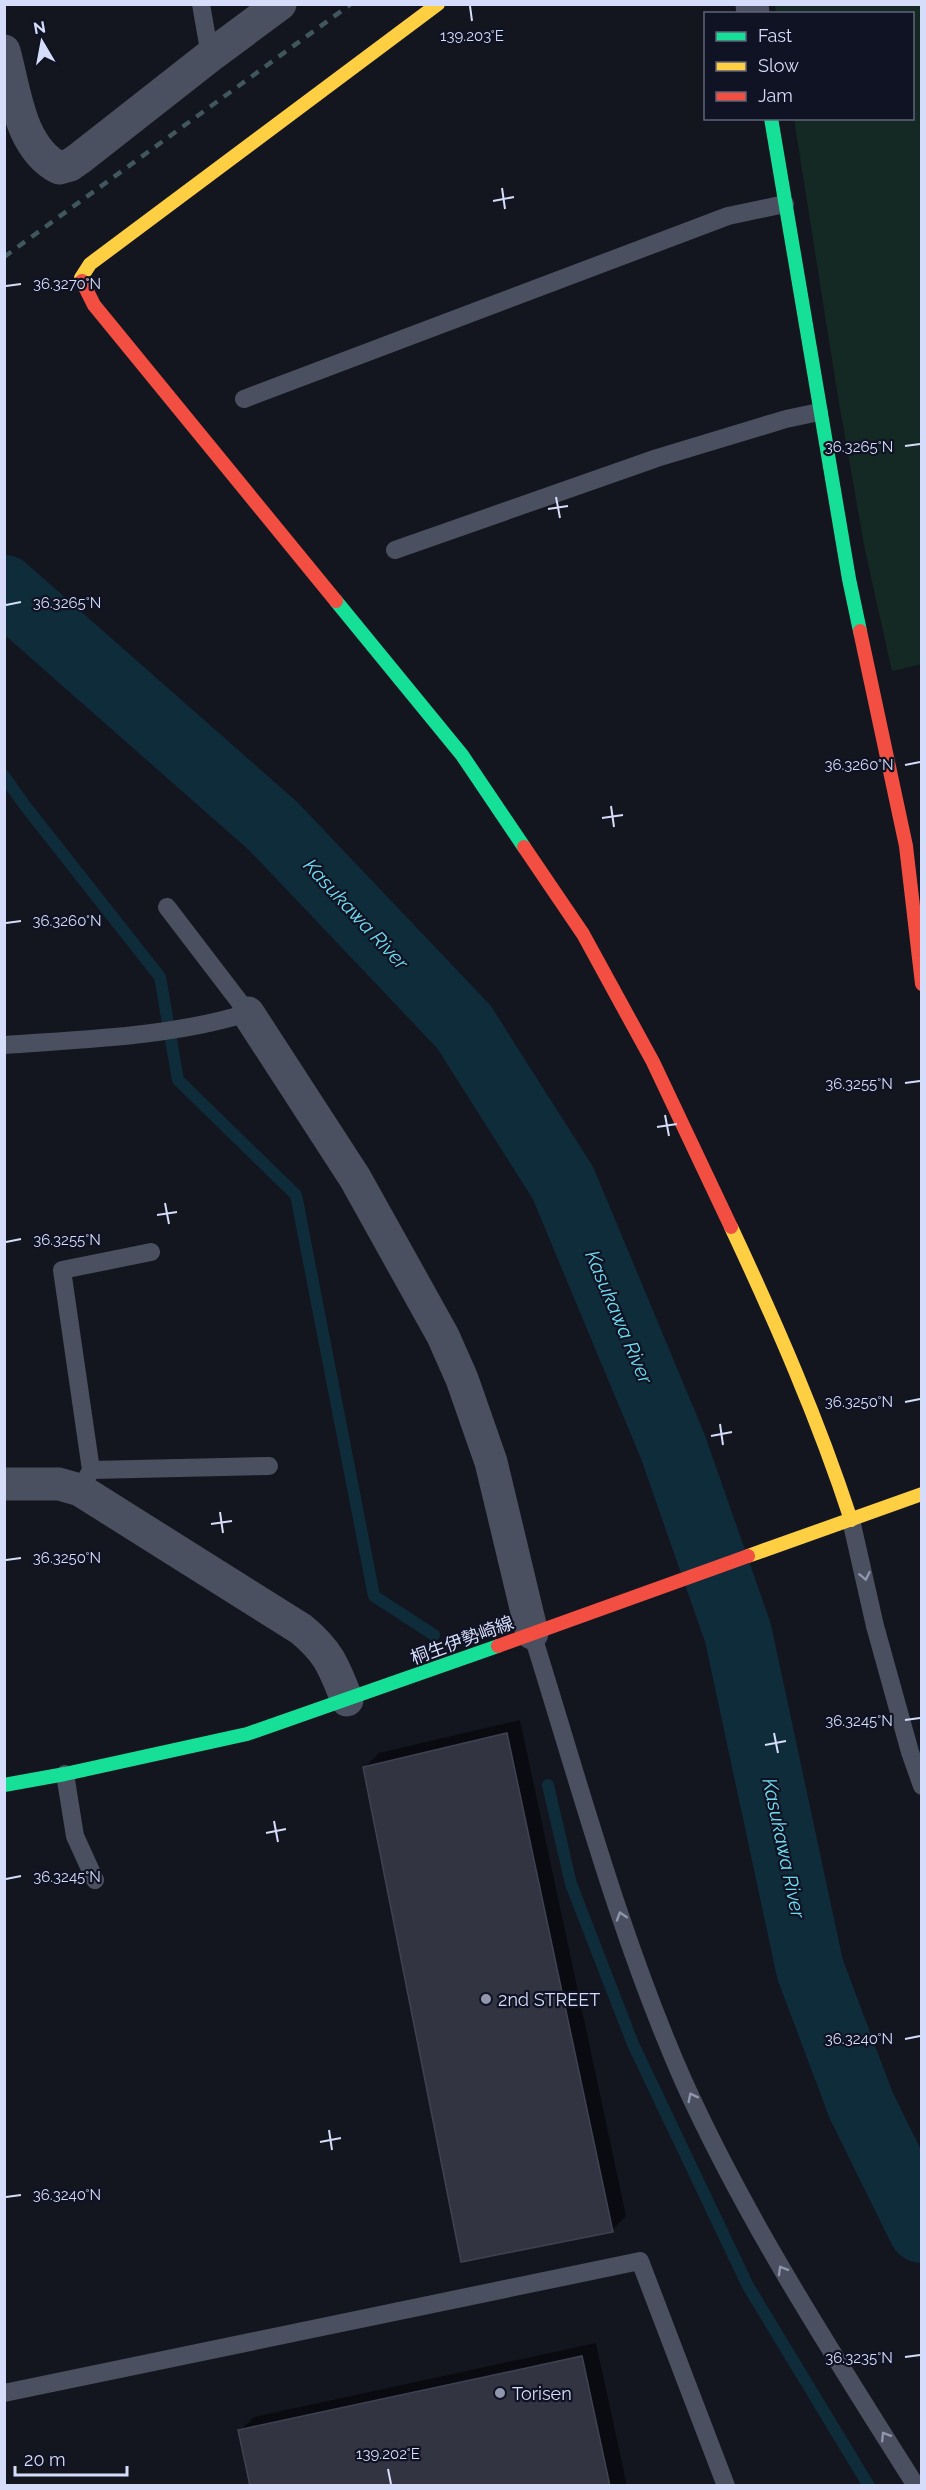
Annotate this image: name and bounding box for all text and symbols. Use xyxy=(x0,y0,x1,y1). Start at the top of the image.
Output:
north arrow xyxy=(12,12,72,72)
legend xyxy=(704,12,914,120)
text: N xyxy=(32,17,47,38)
text: Fast xyxy=(758,25,792,46)
text: 139.203°E xyxy=(440,27,504,45)
text: Slow xyxy=(758,55,799,76)
text: Jam xyxy=(758,85,793,106)
text: 36.3270°N xyxy=(33,275,101,293)
text: 36.3265°N xyxy=(825,438,893,456)
text: 36.3265°N xyxy=(33,594,101,612)
text: 36.3260°N xyxy=(824,756,894,774)
water label: Kasukawa River xyxy=(299,854,414,975)
text: 36.3260°N xyxy=(32,912,102,930)
text: 36.3255°N xyxy=(825,1075,893,1093)
text: 36.3255°N xyxy=(33,1231,101,1249)
water label: Kasukawa River xyxy=(580,1247,658,1388)
text: 36.3250°N xyxy=(825,1393,893,1411)
text: 36.3250°N xyxy=(33,1549,101,1567)
one-way arrow xyxy=(858,1571,871,1581)
street label: 桐生伊勢崎線 xyxy=(408,1612,516,1668)
text: 36.3245°N xyxy=(825,1712,893,1730)
water label: Kasukawa River xyxy=(757,1776,811,1921)
text: 36.3245°N xyxy=(33,1868,101,1886)
one-way arrow xyxy=(616,1911,628,1922)
place label: 2nd STREET xyxy=(498,1989,600,2010)
marker: 2nd STREET xyxy=(479,1992,493,2006)
text: 36.3240°N xyxy=(825,2030,893,2048)
one-way arrow xyxy=(688,2093,699,2104)
text: 36.3240°N xyxy=(33,2186,101,2204)
one-way arrow xyxy=(778,2266,790,2276)
text: 36.3235°N xyxy=(825,2349,893,2367)
place label: Torisen xyxy=(512,2383,572,2404)
marker: Torisen xyxy=(493,2386,507,2400)
one-way arrow xyxy=(880,2432,892,2442)
scale bar xyxy=(15,2439,128,2477)
text: 139.202°E xyxy=(356,2445,420,2463)
text: 20 m xyxy=(24,2449,66,2470)

